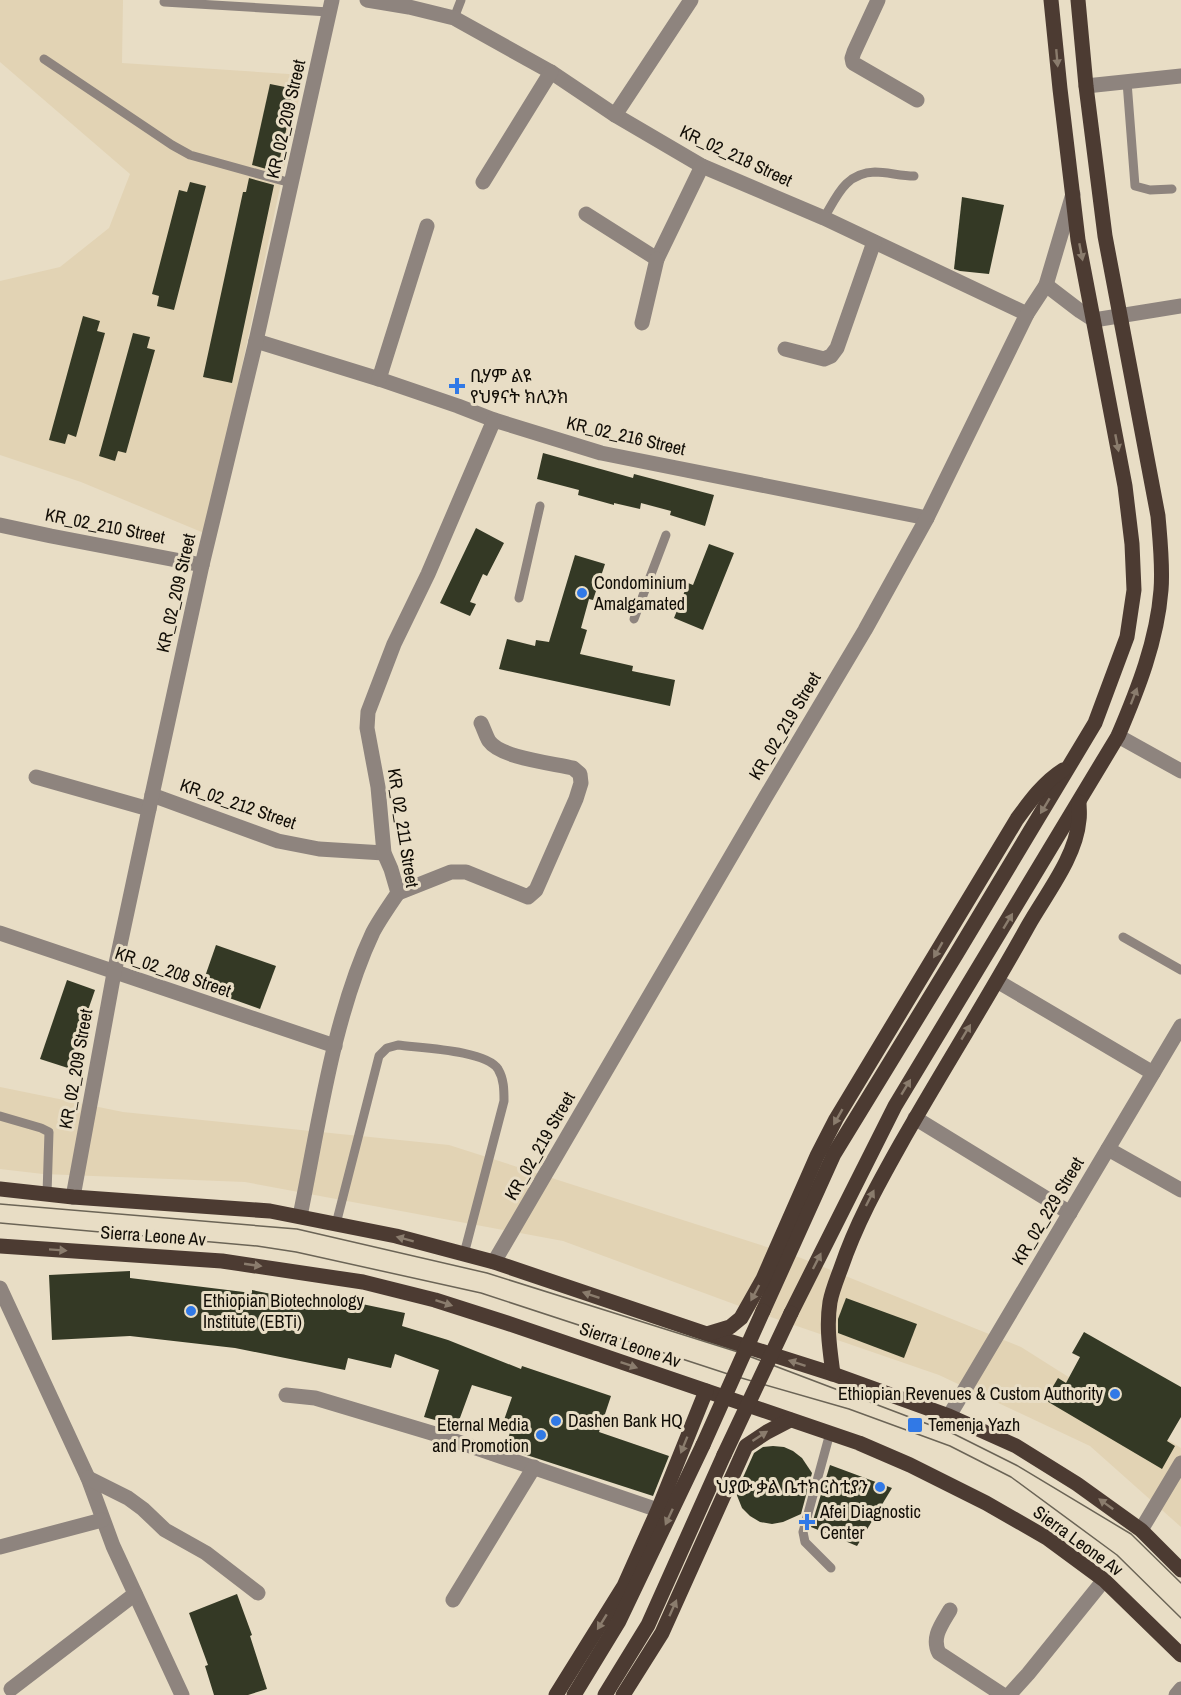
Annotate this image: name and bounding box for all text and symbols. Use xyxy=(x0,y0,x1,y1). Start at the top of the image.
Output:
one-way arrow xyxy=(1052,49,1062,68)
street label: KR_02_209 Street xyxy=(260,57,311,181)
street label: KR_02_218 Street xyxy=(676,119,797,193)
one-way arrow xyxy=(1077,242,1086,261)
place label: ቢሃም ልዩ የህፃናት ክሊንክ xyxy=(470,363,568,409)
marker: ቢሃም ልዩ የህፃናት ክሊንክ xyxy=(448,377,466,395)
street label: KR_02_216 Street xyxy=(564,410,688,461)
one-way arrow xyxy=(1113,434,1122,453)
street label: KR_02_210 Street xyxy=(43,502,167,549)
street label: KR_02_209 Street xyxy=(150,531,201,655)
place label: Condominium Amalgamated xyxy=(593,570,687,616)
marker: Condominium Amalgamated xyxy=(575,586,589,600)
street label: KR_02_219 Street xyxy=(743,667,827,784)
one-way arrow xyxy=(1130,687,1139,705)
street label: KR_02_211 Street xyxy=(382,767,425,889)
street label: KR_02_212 Street xyxy=(177,772,300,835)
one-way arrow xyxy=(1040,798,1051,814)
one-way arrow xyxy=(1002,913,1013,929)
street label: KR_02_208 Street xyxy=(112,940,235,1003)
one-way arrow xyxy=(933,942,943,959)
street label: KR_02_209 Street xyxy=(53,1007,98,1131)
one-way arrow xyxy=(961,1024,972,1040)
one-way arrow xyxy=(901,1079,912,1096)
street label: KR_02_219 Street xyxy=(498,1087,581,1205)
one-way arrow xyxy=(833,1109,843,1126)
street label: KR_02_229 Street xyxy=(1006,1152,1090,1269)
one-way arrow xyxy=(865,1190,875,1207)
street label: Sierra Leone Av xyxy=(99,1219,207,1252)
one-way arrow xyxy=(396,1233,414,1243)
one-way arrow xyxy=(49,1245,68,1255)
one-way arrow xyxy=(812,1252,822,1269)
one-way arrow xyxy=(243,1260,262,1270)
one-way arrow xyxy=(750,1285,760,1302)
place label: Ethiopian Biotechnology Institute (EBTi) xyxy=(203,1288,364,1334)
one-way arrow xyxy=(582,1290,600,1300)
one-way arrow xyxy=(435,1299,453,1308)
marker: Ethiopian Biotechnology Institute (EBTi) xyxy=(184,1304,198,1318)
street label: Sierra Leone Av xyxy=(576,1316,685,1374)
one-way arrow xyxy=(788,1358,806,1367)
one-way arrow xyxy=(620,1361,638,1371)
place label: Ethiopian Revenues & Custom Authority xyxy=(838,1381,1104,1406)
marker: Ethiopian Revenues & Custom Authority xyxy=(1108,1387,1122,1401)
place label: Dashen Bank HQ xyxy=(568,1408,683,1433)
place label: Eternal Media and Promotion xyxy=(432,1412,529,1458)
place label: Temenja Yazh xyxy=(928,1412,1020,1437)
marker: Dashen Bank HQ xyxy=(549,1414,563,1428)
marker: Temenja Yazh xyxy=(906,1416,924,1434)
marker: Eternal Media and Promotion xyxy=(534,1428,548,1442)
one-way arrow xyxy=(752,1431,768,1442)
one-way arrow xyxy=(679,1437,689,1455)
place label: ህያው ቃል ቤተክርስቲያን xyxy=(716,1474,868,1499)
marker: ህያው ቃል ቤተክርስቲያን xyxy=(873,1480,887,1494)
one-way arrow xyxy=(1098,1498,1114,1510)
place label: Afei Diagnostic Center xyxy=(819,1499,921,1545)
street label: Sierra Leone Av xyxy=(1028,1499,1129,1582)
one-way arrow xyxy=(664,1509,673,1526)
marker: Afei Diagnostic Center xyxy=(798,1513,816,1531)
one-way arrow xyxy=(669,1600,678,1617)
one-way arrow xyxy=(596,1614,607,1630)

